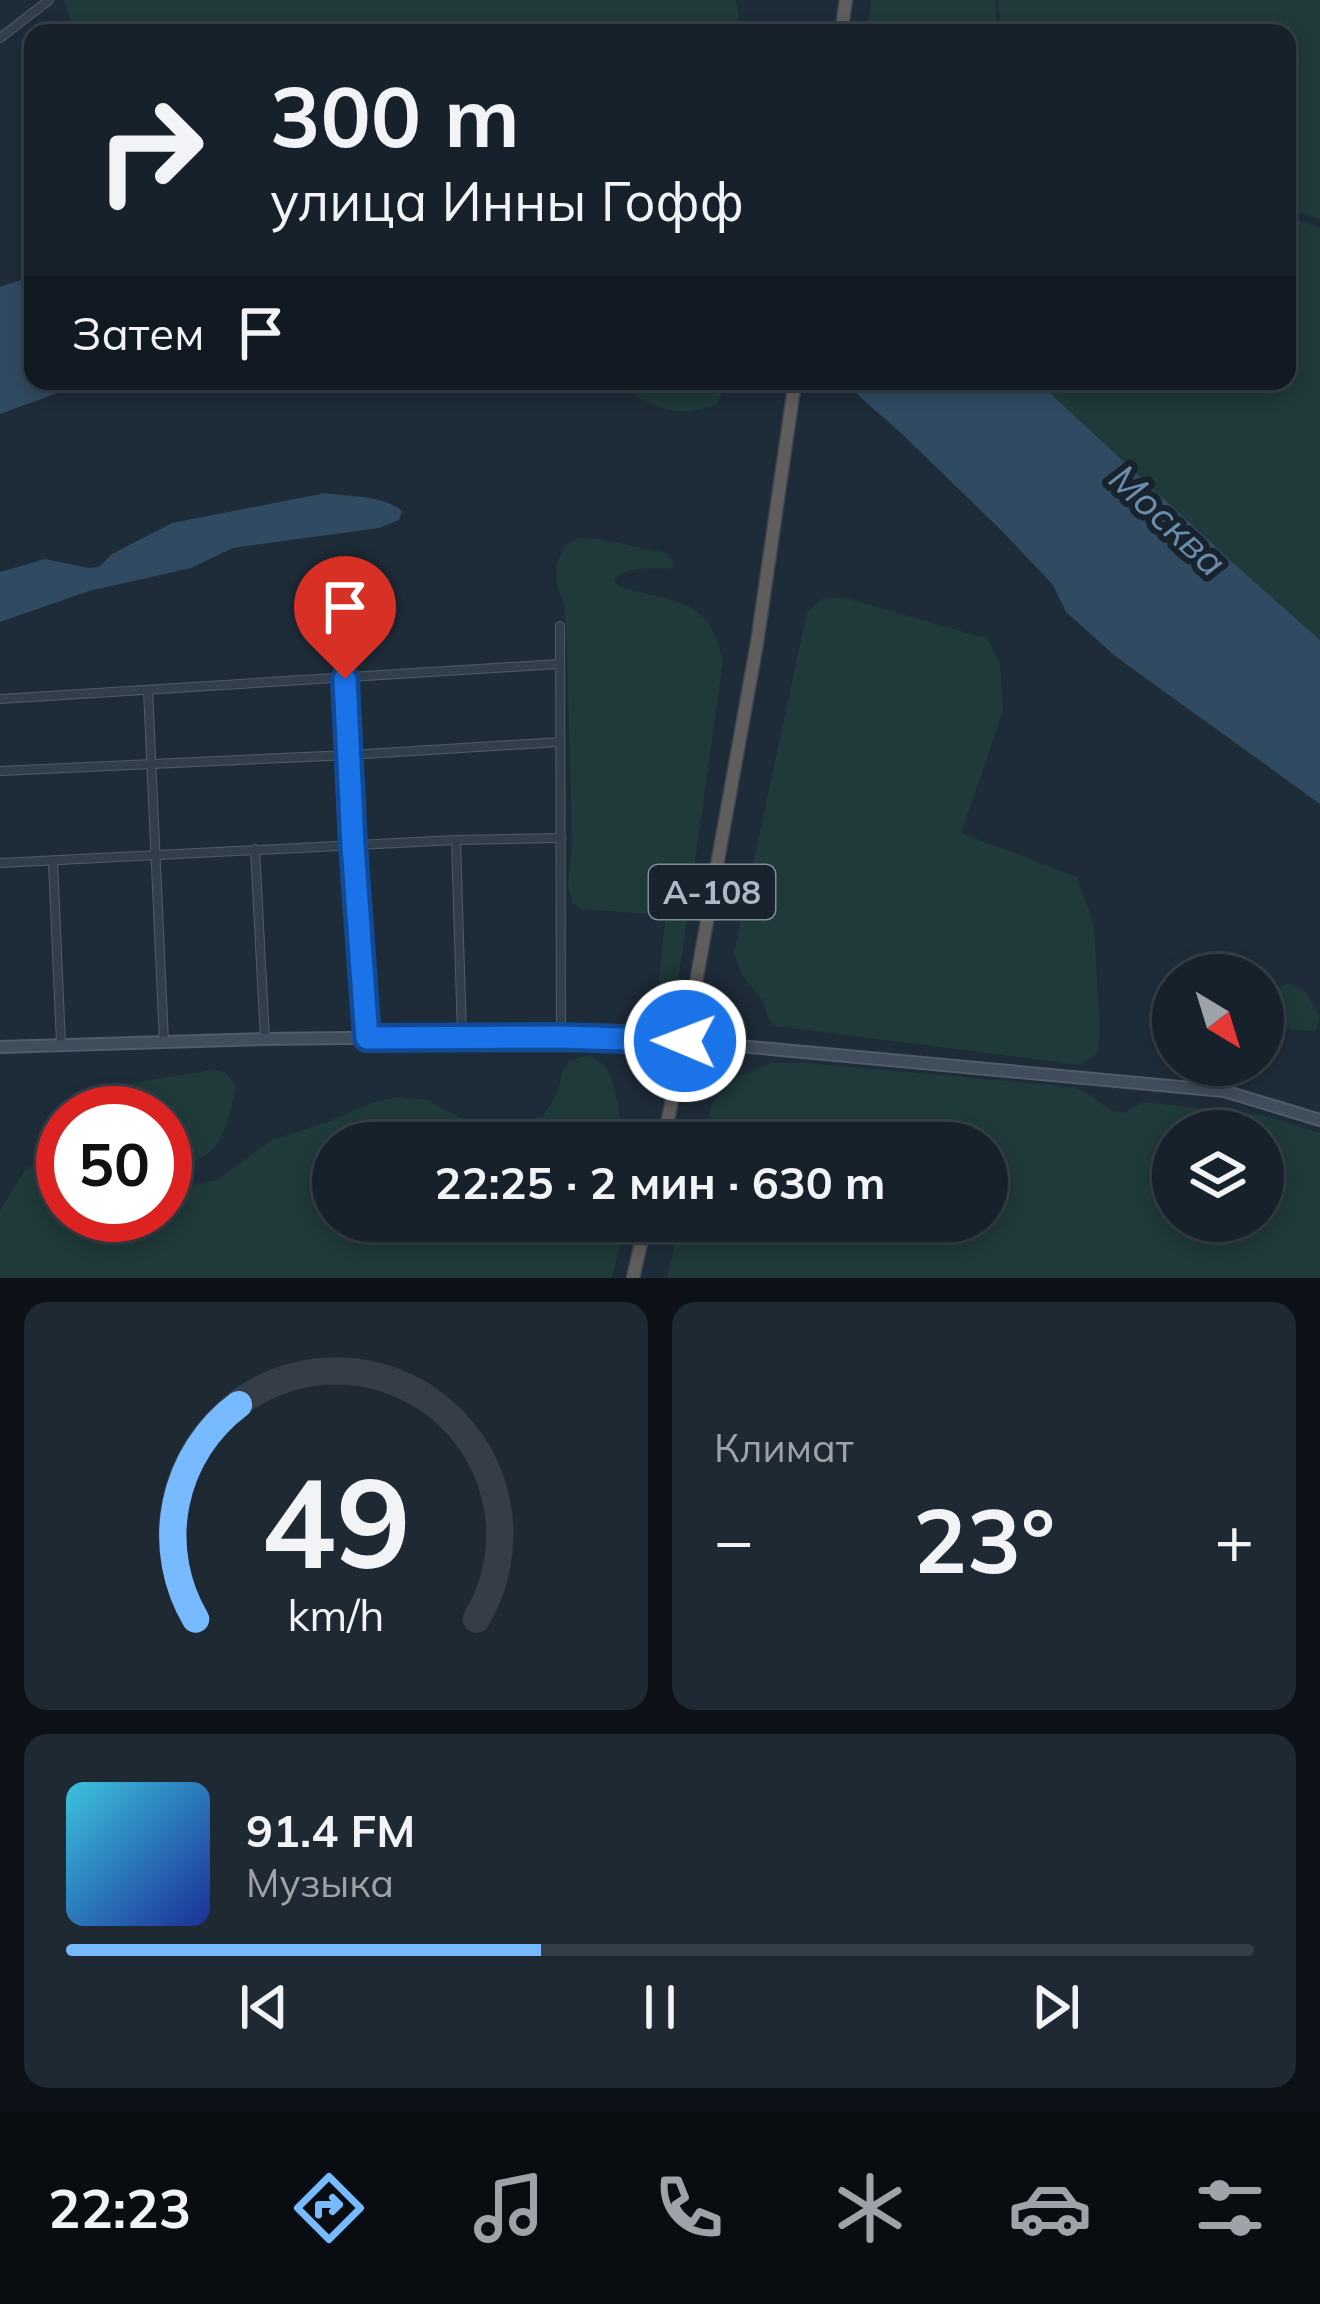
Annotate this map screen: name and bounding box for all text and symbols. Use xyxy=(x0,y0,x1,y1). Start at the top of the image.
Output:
text: 300 m xyxy=(270,63,520,168)
icon: right xyxy=(72,72,228,228)
text: улица Инны Гофф xyxy=(270,167,744,235)
icon: arrive xyxy=(228,300,294,366)
text: Затем xyxy=(72,305,204,361)
water label: Москва xyxy=(1100,453,1237,586)
pin xyxy=(294,556,396,679)
icon: arrive xyxy=(312,574,378,640)
road number: А-108 xyxy=(649,865,775,919)
north arrow xyxy=(1152,954,1284,1086)
map controls xyxy=(1152,954,1284,1242)
position arrow xyxy=(622,978,748,1104)
speed limit sign: 50 xyxy=(36,1086,192,1242)
button: layers xyxy=(1152,1110,1284,1242)
text: 22:25 · 2 мин · 630 m xyxy=(434,1154,886,1210)
text: Климат xyxy=(714,1423,854,1472)
text: 49 xyxy=(261,1443,411,1599)
text: 23° xyxy=(913,1483,1055,1596)
text: − xyxy=(714,1498,754,1581)
text: + xyxy=(1214,1498,1254,1581)
text: km/h xyxy=(287,1588,385,1642)
text: 91.4 FM xyxy=(246,1802,415,1858)
text: Музыка xyxy=(246,1858,394,1907)
icon: previous xyxy=(231,1974,297,2040)
icon: pause xyxy=(627,1974,693,2040)
icon: next xyxy=(1023,1974,1089,2040)
icon: directions xyxy=(287,2166,371,2250)
icon: music xyxy=(467,2166,551,2250)
icon: phone xyxy=(647,2166,731,2250)
icon: climate xyxy=(828,2166,912,2250)
icon: car xyxy=(1008,2166,1092,2250)
icon: filters xyxy=(1188,2166,1272,2250)
text: 22:23 xyxy=(48,2174,191,2242)

